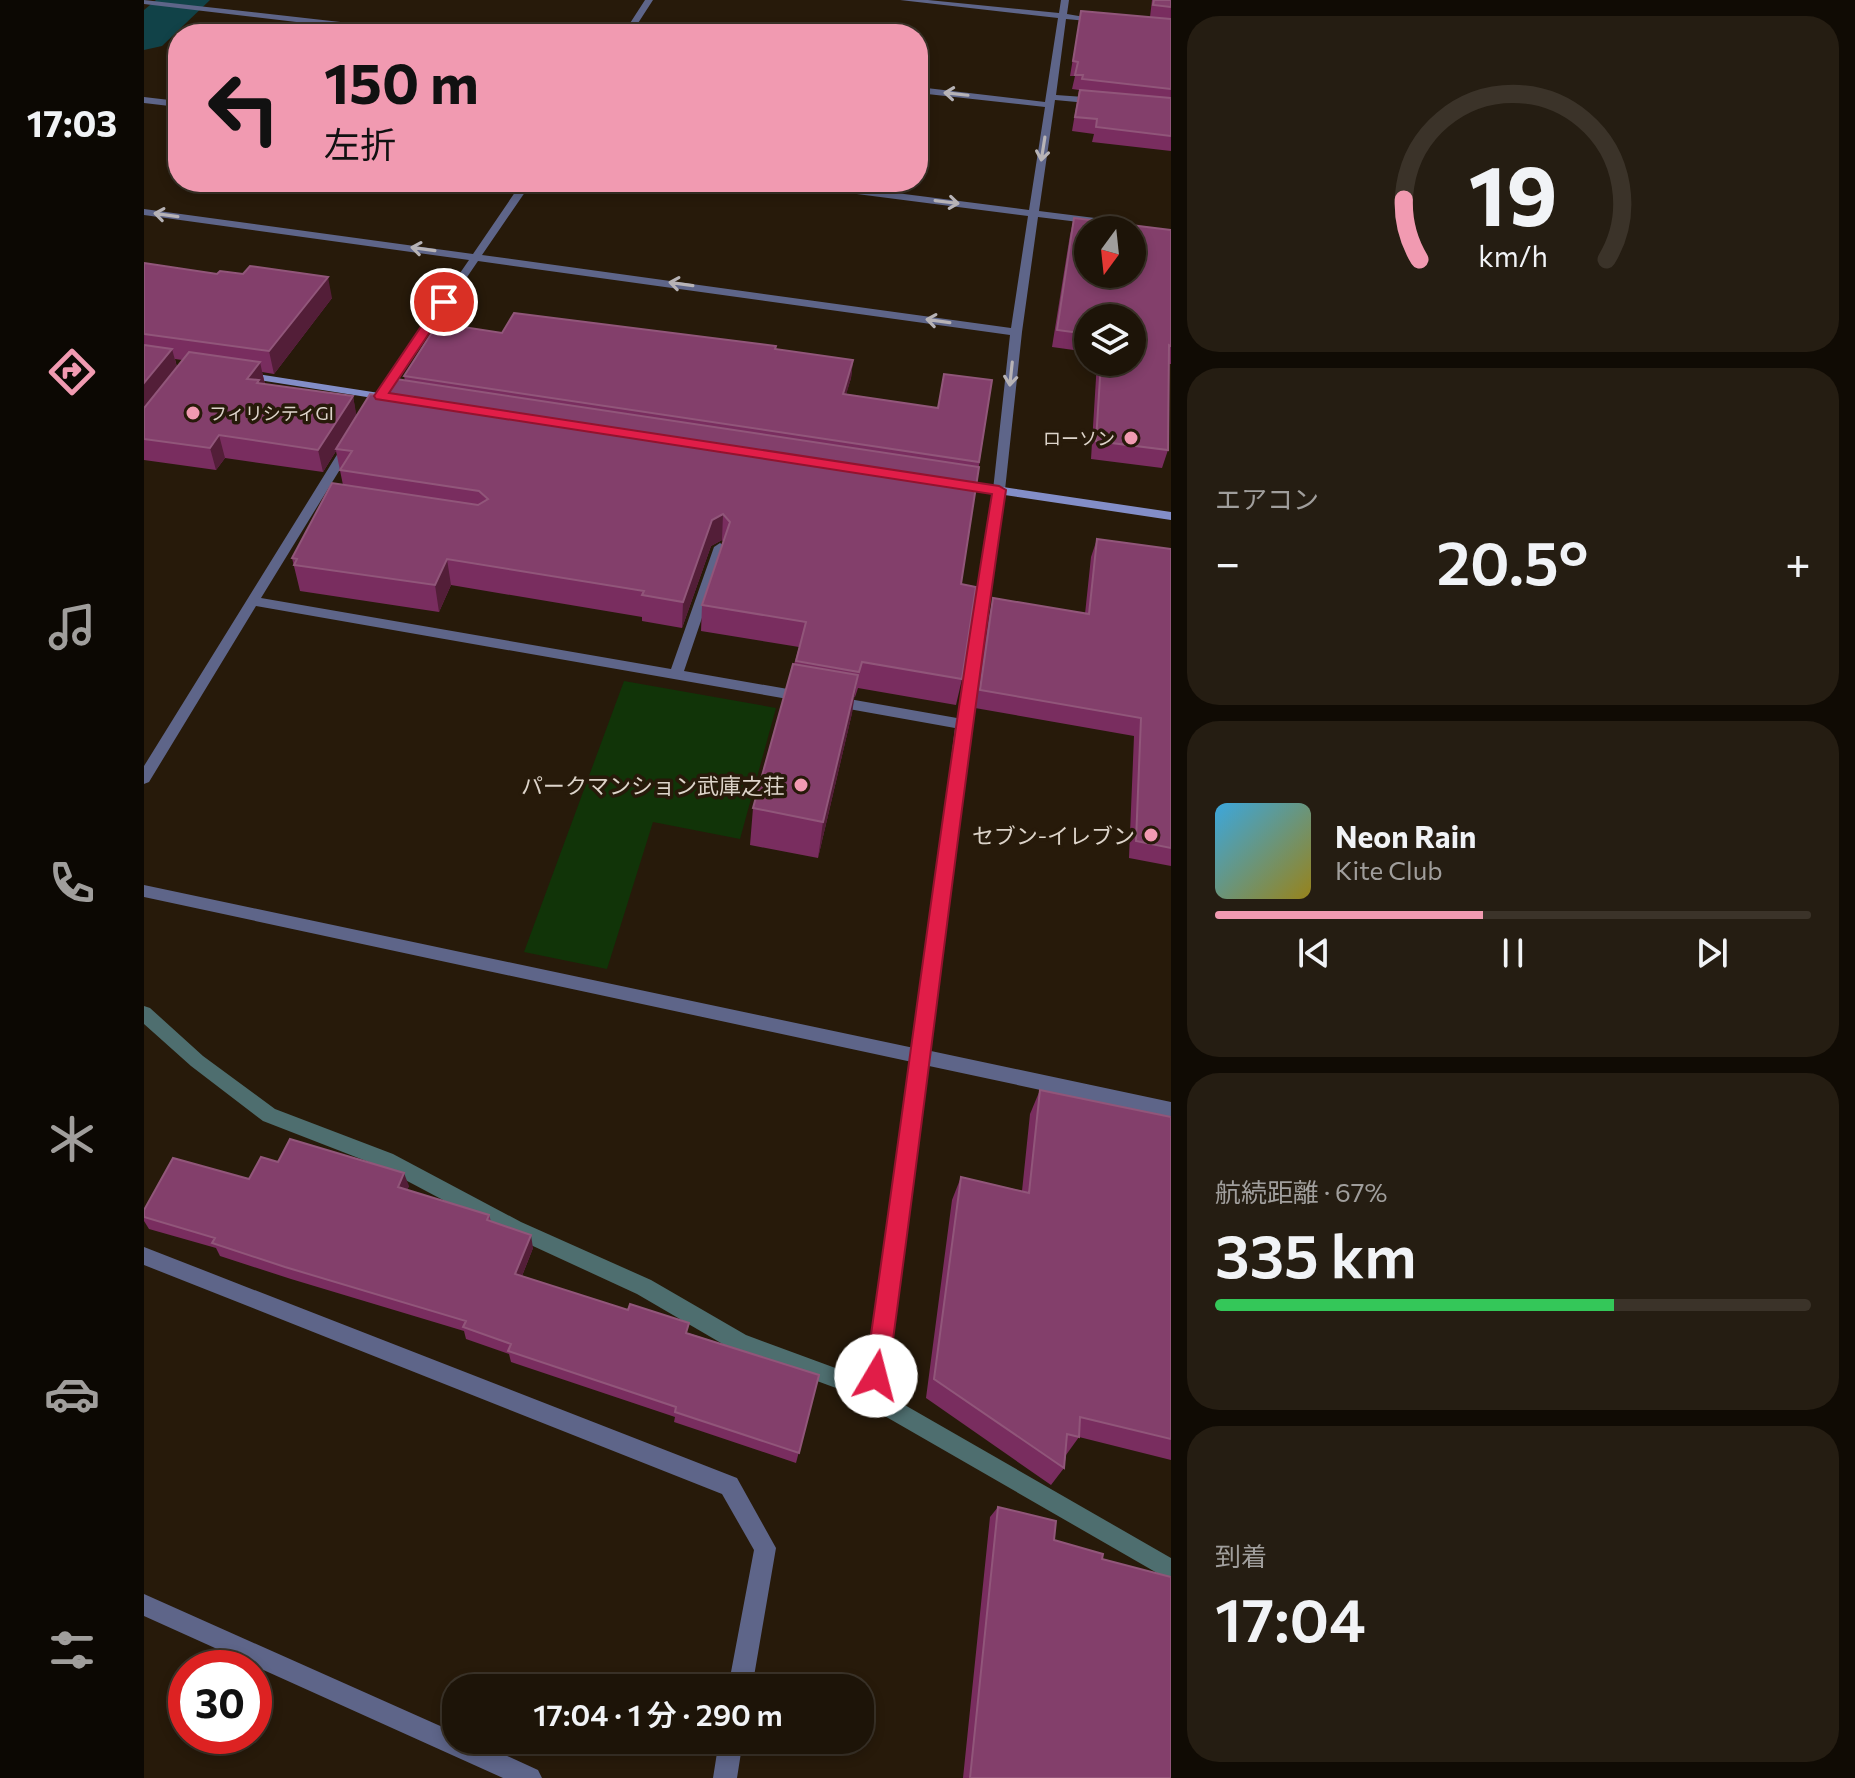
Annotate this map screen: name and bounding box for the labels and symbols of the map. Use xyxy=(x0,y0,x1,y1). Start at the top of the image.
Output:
one-way arrow xyxy=(943,87,970,102)
one-way arrow xyxy=(1035,136,1050,161)
one-way arrow xyxy=(934,195,960,210)
one-way arrow xyxy=(153,207,179,222)
north arrow xyxy=(1074,216,1146,288)
one-way arrow xyxy=(411,241,436,256)
pin xyxy=(410,268,478,336)
one-way arrow xyxy=(668,277,695,292)
one-way arrow xyxy=(926,313,951,328)
one-way arrow xyxy=(1004,360,1019,387)
place label: フィリシティGI xyxy=(209,402,334,424)
marker: フィリシティGI xyxy=(184,404,202,422)
place label: ローソン xyxy=(1043,427,1115,449)
marker: ローソン xyxy=(1122,429,1140,447)
place label: パークマンション武庫之荘 xyxy=(521,772,785,799)
marker: パークマンション武庫之荘 xyxy=(792,776,810,794)
place label: セブン-イレブン xyxy=(972,822,1135,849)
marker: セブン-イレブン xyxy=(1142,826,1160,844)
position arrow xyxy=(834,1334,918,1418)
speed limit sign: 30 xyxy=(168,1650,272,1754)

